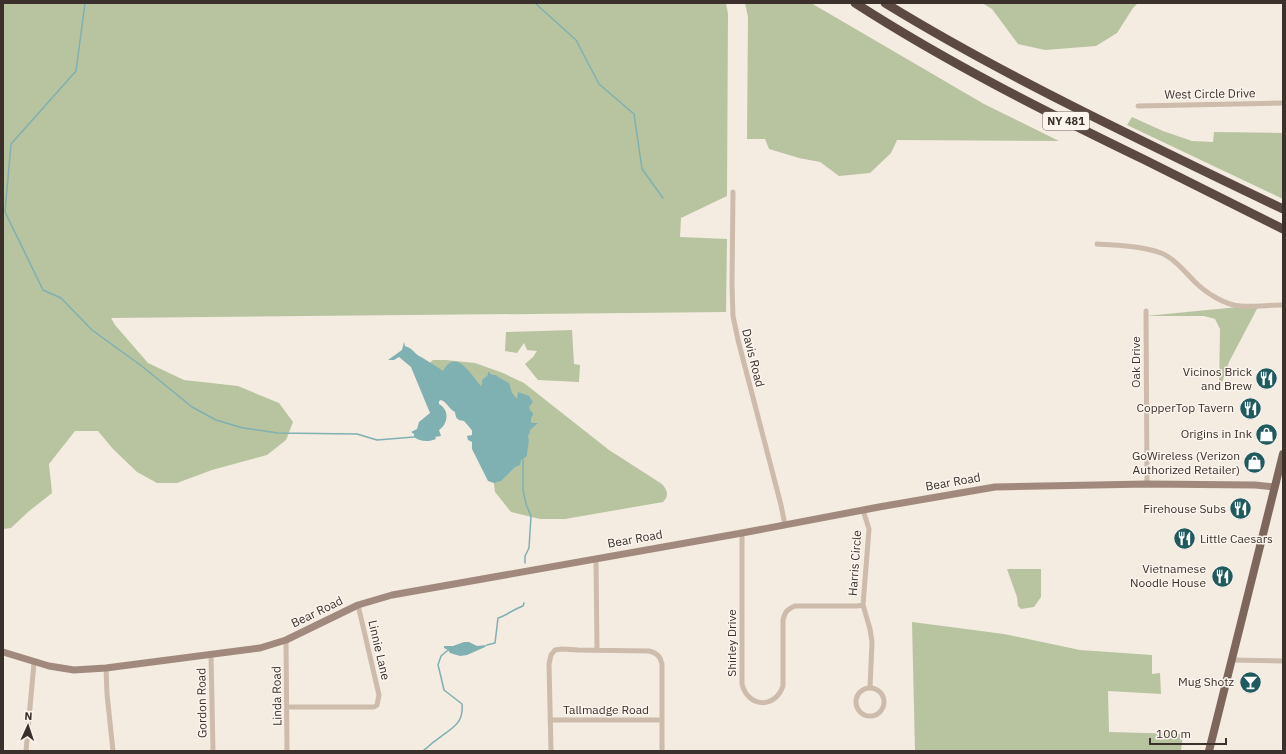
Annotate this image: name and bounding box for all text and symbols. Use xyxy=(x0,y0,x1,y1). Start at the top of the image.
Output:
street label: West Circle Drive xyxy=(1164,85,1256,102)
road number: NY 481 xyxy=(1043,112,1089,130)
street label: Davis Road xyxy=(739,327,768,389)
street label: Oak Drive xyxy=(1128,336,1143,388)
place label: Vicinos Brick and Brew xyxy=(1183,364,1253,393)
restaurant icon: Vicinos Brick and Brew xyxy=(1254,366,1280,392)
restaurant icon: CopperTop Tavern xyxy=(1237,395,1263,421)
place label: CopperTop Tavern xyxy=(1136,400,1234,415)
shop icon: Origins in Ink xyxy=(1254,421,1280,447)
place label: Origins in Ink xyxy=(1181,426,1253,441)
place label: GoWireless (Verizon Authorized Retailer) xyxy=(1132,448,1240,477)
shop icon: GoWireless (Verizon Authorized Retailer) xyxy=(1242,450,1268,476)
street label: Bear Road xyxy=(924,469,982,494)
restaurant icon: Firehouse Subs xyxy=(1228,496,1254,522)
place label: Firehouse Subs xyxy=(1143,501,1226,516)
street label: Bear Road xyxy=(606,526,664,551)
restaurant icon: Little Caesars xyxy=(1172,526,1198,552)
street label: Harris Circle xyxy=(845,529,864,596)
place label: Little Caesars xyxy=(1200,531,1273,546)
place label: Vietnamese Noodle House xyxy=(1130,561,1206,590)
restaurant icon: Vietnamese Noodle House xyxy=(1209,563,1235,589)
street label: Bear Road xyxy=(288,593,345,630)
street label: Shirley Drive xyxy=(724,609,739,677)
street label: Linnie Lane xyxy=(365,619,394,682)
street label: Linda Road xyxy=(268,666,285,726)
street label: Gordon Road xyxy=(193,668,210,738)
bar icon: Mug Shotz xyxy=(1237,669,1263,695)
place label: Mug Shotz xyxy=(1178,674,1234,689)
street label: Tallmadge Road xyxy=(563,702,649,717)
north arrow xyxy=(8,706,48,746)
text: N xyxy=(24,709,33,723)
scale bar xyxy=(1150,720,1226,746)
text: 100 m xyxy=(1156,726,1191,741)

